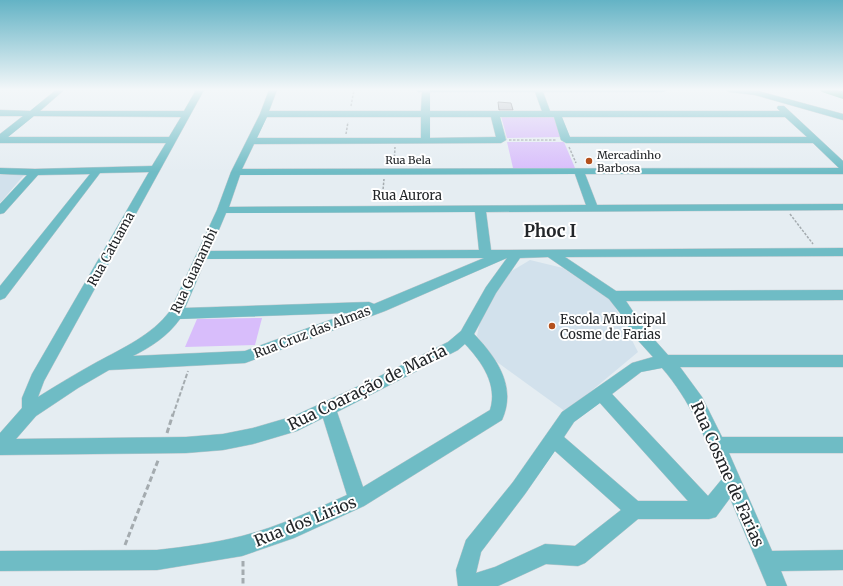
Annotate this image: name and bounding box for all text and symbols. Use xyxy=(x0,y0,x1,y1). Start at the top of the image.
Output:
place label: Mercadinho Barbosa xyxy=(597,148,661,175)
street label: Rua Bela xyxy=(385,153,431,167)
marker: Mercadinho Barbosa xyxy=(584,156,594,166)
street label: Rua Aurora xyxy=(372,187,442,204)
street label: Rua Catuama xyxy=(84,209,138,289)
district label: Phoc I xyxy=(524,220,576,242)
street label: Rua Guanambi xyxy=(167,226,221,316)
street label: Rua Cruz das Almas xyxy=(251,302,373,362)
place label: Escola Municipal Cosme de Farias xyxy=(560,311,666,343)
marker: Escola Municipal Cosme de Farias xyxy=(547,321,557,331)
street label: Rua Coaração de Maria xyxy=(284,340,450,434)
street label: Rua Cosme de Farias xyxy=(687,398,769,550)
street label: Rua dos Lirios xyxy=(251,491,359,551)

